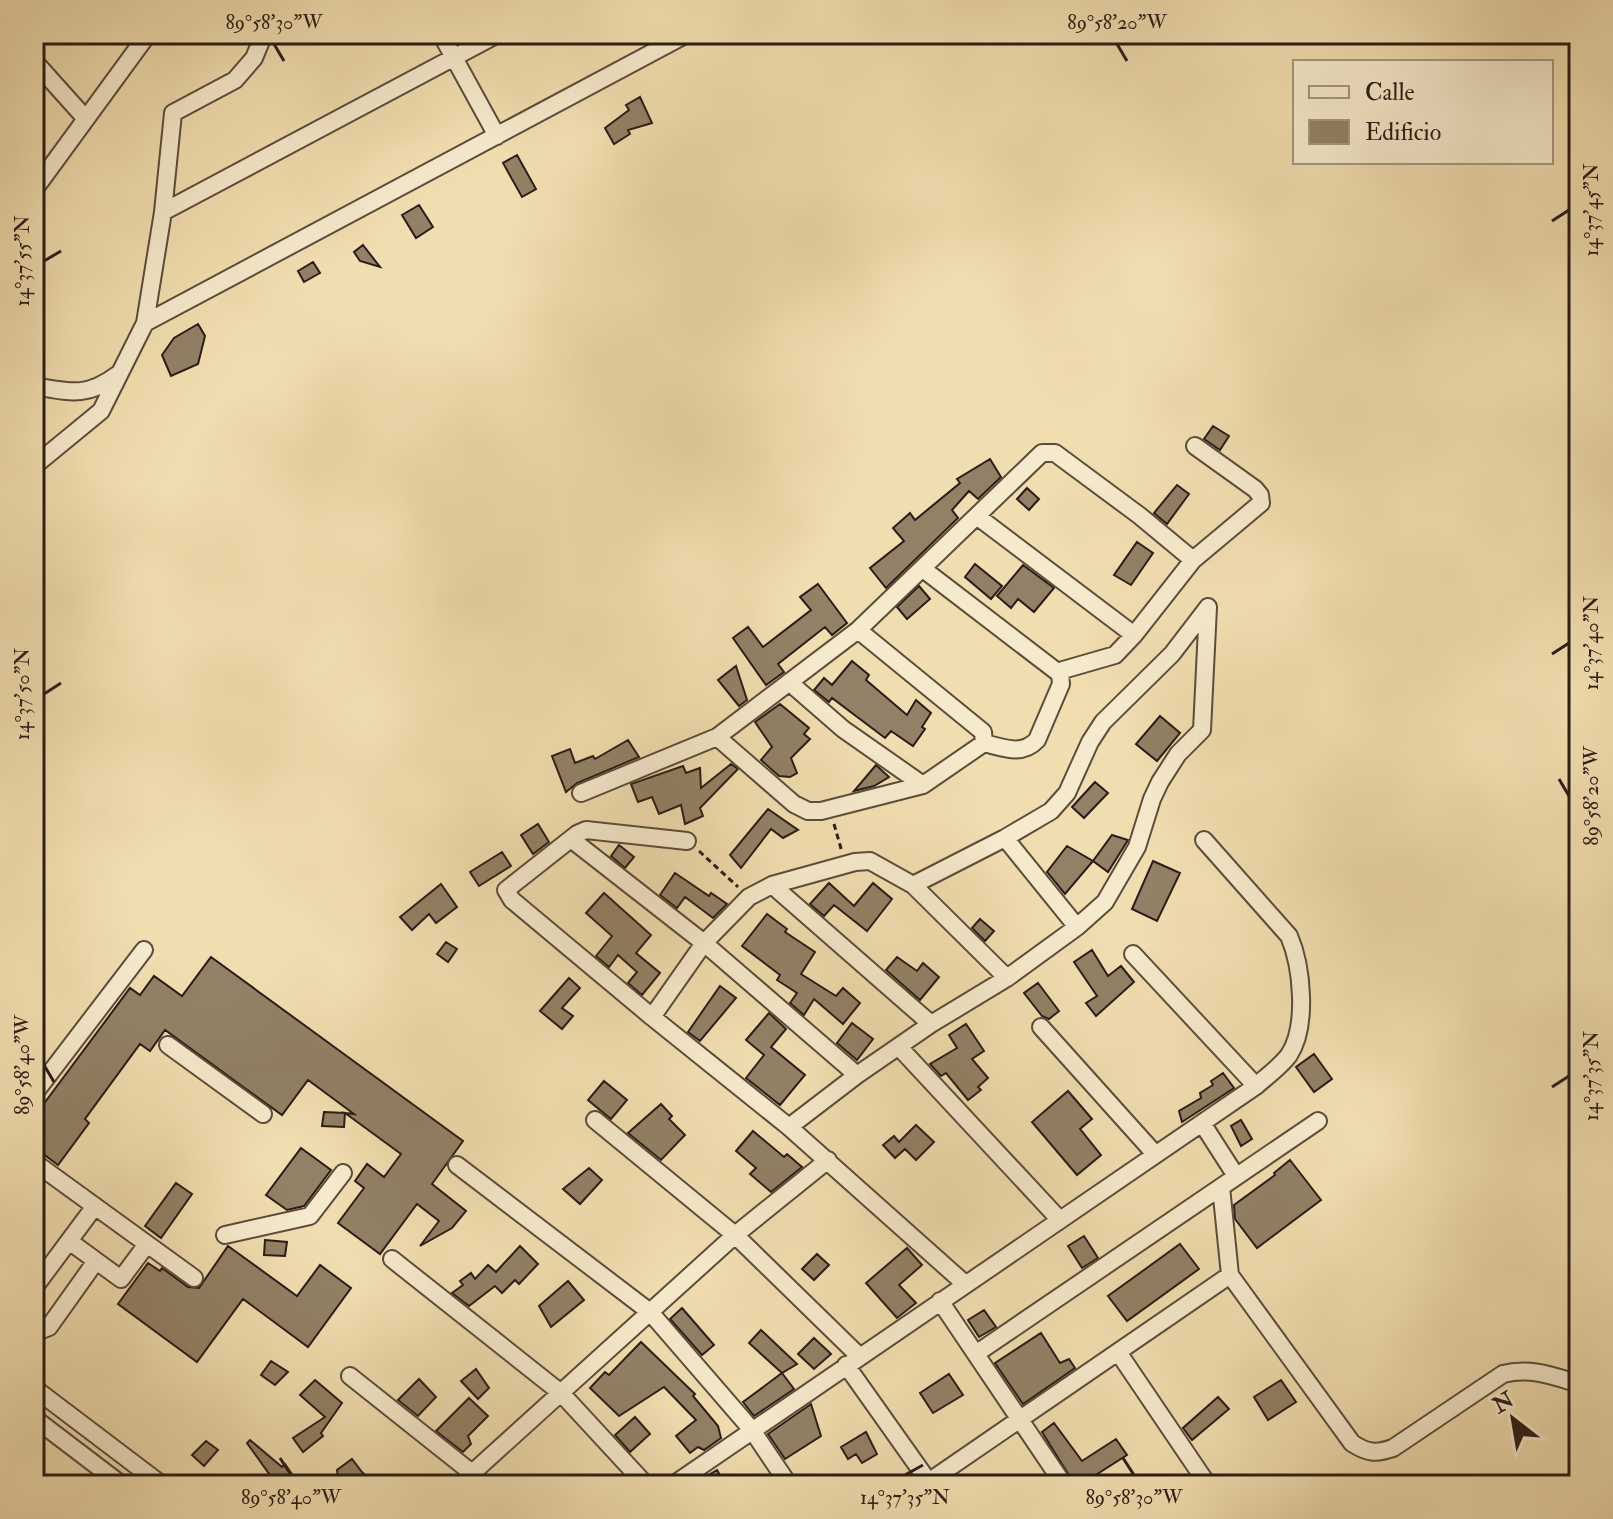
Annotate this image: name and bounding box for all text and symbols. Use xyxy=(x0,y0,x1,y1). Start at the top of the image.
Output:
text: 89°58'30"W xyxy=(225,10,323,35)
text: 89°58'20"W xyxy=(1067,10,1167,35)
legend xyxy=(1293,60,1553,164)
text: Calle xyxy=(1365,77,1415,108)
text: Edificio xyxy=(1365,117,1441,148)
text: 14°37'45"N xyxy=(1579,163,1604,257)
text: 14°37'55"N xyxy=(10,215,35,307)
text: 14°37'40"N xyxy=(1579,596,1604,690)
text: 14°37'50"N xyxy=(10,648,35,740)
text: 89°58'20"W xyxy=(1579,746,1604,846)
text: 89°58'40"W xyxy=(10,1014,35,1115)
text: 14°37'35"N xyxy=(1579,1031,1604,1121)
north arrow xyxy=(1473,1379,1553,1459)
text: N xyxy=(1487,1385,1519,1420)
text: 89°58'40"W xyxy=(241,1485,342,1510)
text: 14°37'35"N xyxy=(860,1485,950,1510)
text: 89°58'30"W xyxy=(1085,1485,1183,1510)

